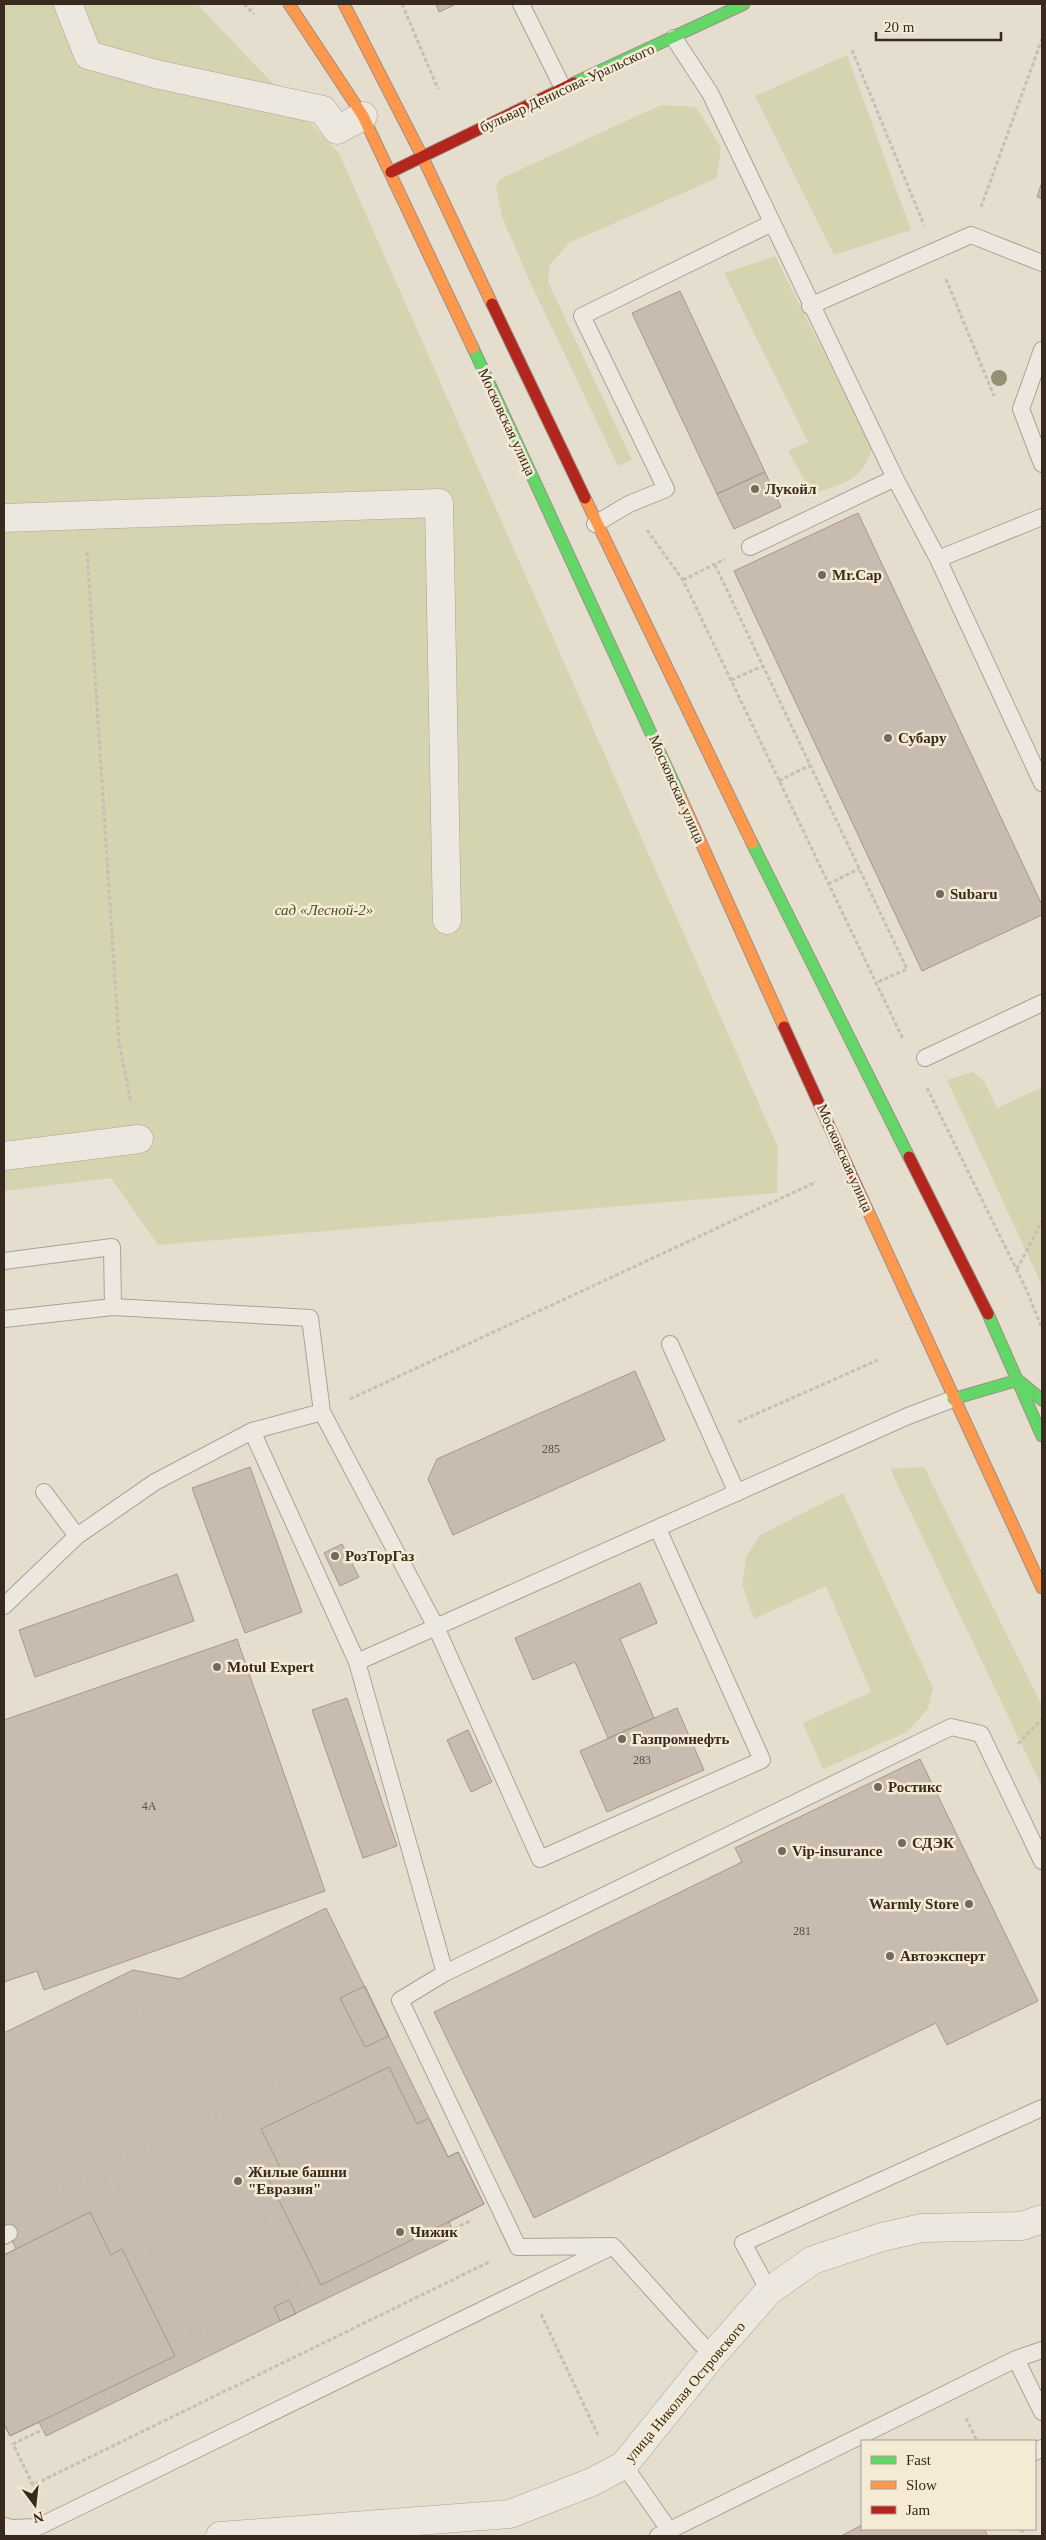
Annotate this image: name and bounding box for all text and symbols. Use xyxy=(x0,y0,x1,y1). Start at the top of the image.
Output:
scale bar xyxy=(876,10,1001,42)
text: 20 m xyxy=(884,19,915,35)
street label: бульвар Денисова-Уральского xyxy=(477,40,657,136)
street label: Московская улица xyxy=(475,366,539,479)
place label: Лукойл xyxy=(765,481,817,497)
marker: Лукойл xyxy=(749,483,761,495)
place label: Mr.Cap xyxy=(832,567,882,583)
marker: Mr.Cap xyxy=(816,569,828,581)
place label: Субару xyxy=(898,730,947,746)
street label: Московская улица xyxy=(646,732,708,846)
marker: Субару xyxy=(882,732,894,744)
place label: Subaru xyxy=(950,886,998,902)
marker: Subaru xyxy=(934,888,946,900)
park label: сад «Лесной-2» xyxy=(275,902,373,918)
street label: Московская улица xyxy=(814,1101,876,1215)
house number: 285 xyxy=(542,1442,560,1456)
place label: РозТорГаз xyxy=(345,1548,414,1564)
marker: РозТорГаз xyxy=(329,1550,341,1562)
place label: Motul Expert xyxy=(227,1659,314,1675)
marker: Motul Expert xyxy=(211,1661,223,1673)
place label: Газпромнефть xyxy=(632,1731,729,1747)
marker: Газпромнефть xyxy=(616,1733,628,1745)
house number: 283 xyxy=(633,1753,651,1767)
place label: Ростикс xyxy=(888,1779,942,1795)
marker: Ростикс xyxy=(872,1781,884,1793)
house number: 4А xyxy=(142,1799,157,1813)
place label: СДЭК xyxy=(912,1835,954,1851)
marker: СДЭК xyxy=(896,1837,908,1849)
place label: Vip-insurance xyxy=(792,1843,883,1859)
marker: Vip-insurance xyxy=(776,1845,788,1857)
place label: Warmly Store xyxy=(869,1896,959,1912)
marker: Warmly Store xyxy=(963,1898,975,1910)
house number: 281 xyxy=(793,1924,811,1938)
place label: Автоэксперт xyxy=(900,1948,986,1964)
marker: Автоэксперт xyxy=(884,1950,896,1962)
place label: Жилые башни "Евразия" xyxy=(248,2164,347,2197)
marker: Жилые башни "Евразия" xyxy=(232,2175,244,2187)
place label: Чижик xyxy=(410,2224,458,2240)
marker: Чижик xyxy=(394,2226,406,2238)
street label: улица Николая Островского xyxy=(622,2319,748,2465)
legend xyxy=(861,2440,1036,2530)
text: Fast xyxy=(906,2452,932,2468)
text: Slow xyxy=(906,2477,937,2493)
north arrow xyxy=(10,2480,60,2530)
text: Jam xyxy=(906,2502,930,2518)
text: N xyxy=(31,2509,45,2526)

